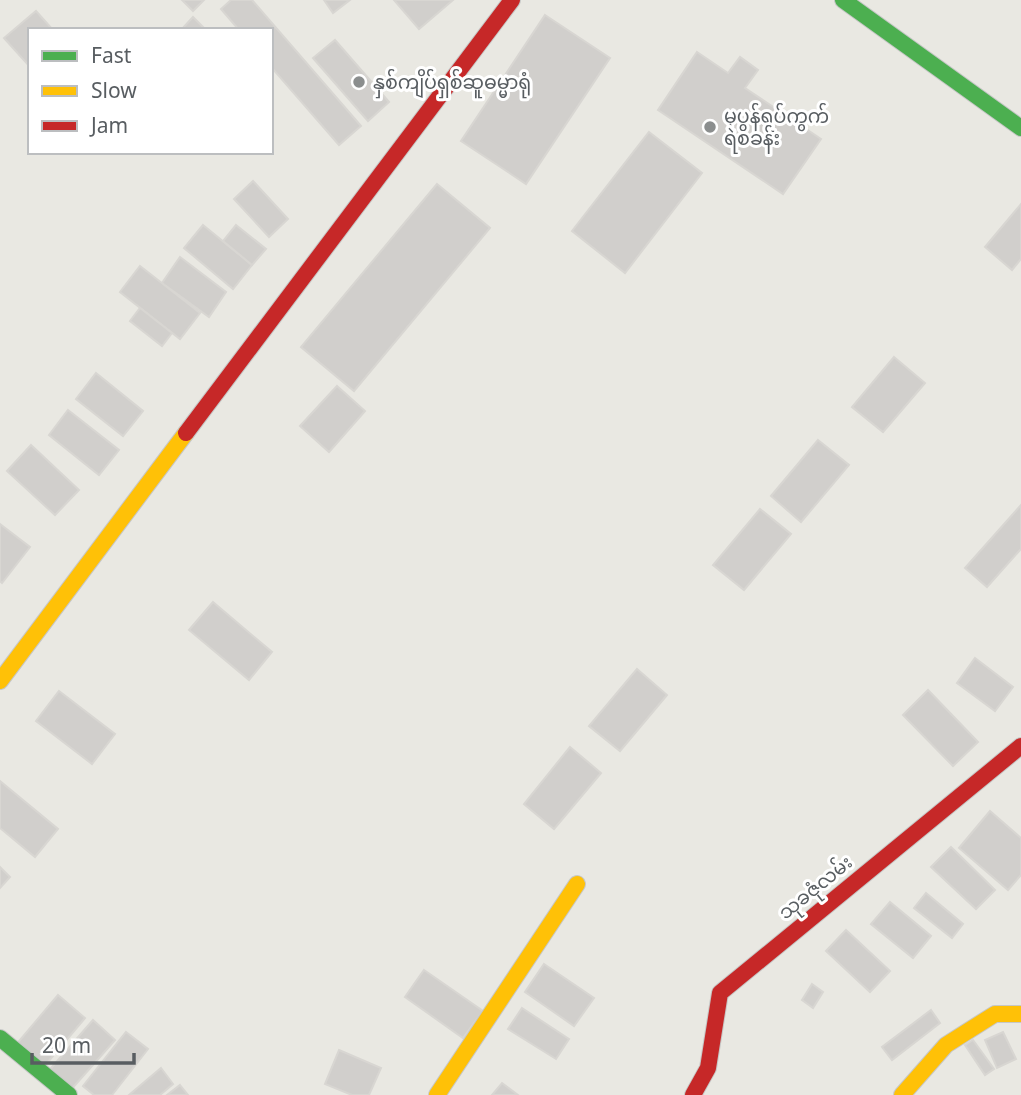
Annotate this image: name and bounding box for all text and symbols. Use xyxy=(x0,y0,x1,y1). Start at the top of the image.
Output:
legend xyxy=(28,28,273,154)
text: Fast xyxy=(91,41,132,69)
place label: နှစ်ကျိပ်ရှစ်ဆူဓမ္မာရုံ xyxy=(373,68,531,99)
marker: နှစ်ကျိပ်ရှစ်ဆူဓမ္မာရုံ xyxy=(351,74,367,90)
text: Slow xyxy=(91,76,137,104)
place label: မုပွန်ရပ်ကွက် ရဲစခန်း xyxy=(724,102,829,154)
text: Jam xyxy=(89,111,128,139)
marker: မုပွန်ရပ်ကွက် ရဲစခန်း xyxy=(702,119,718,135)
street label: သုခဇုံလမ်း xyxy=(772,848,860,928)
scale bar xyxy=(32,1021,133,1066)
text: 20 m xyxy=(42,1031,91,1059)

